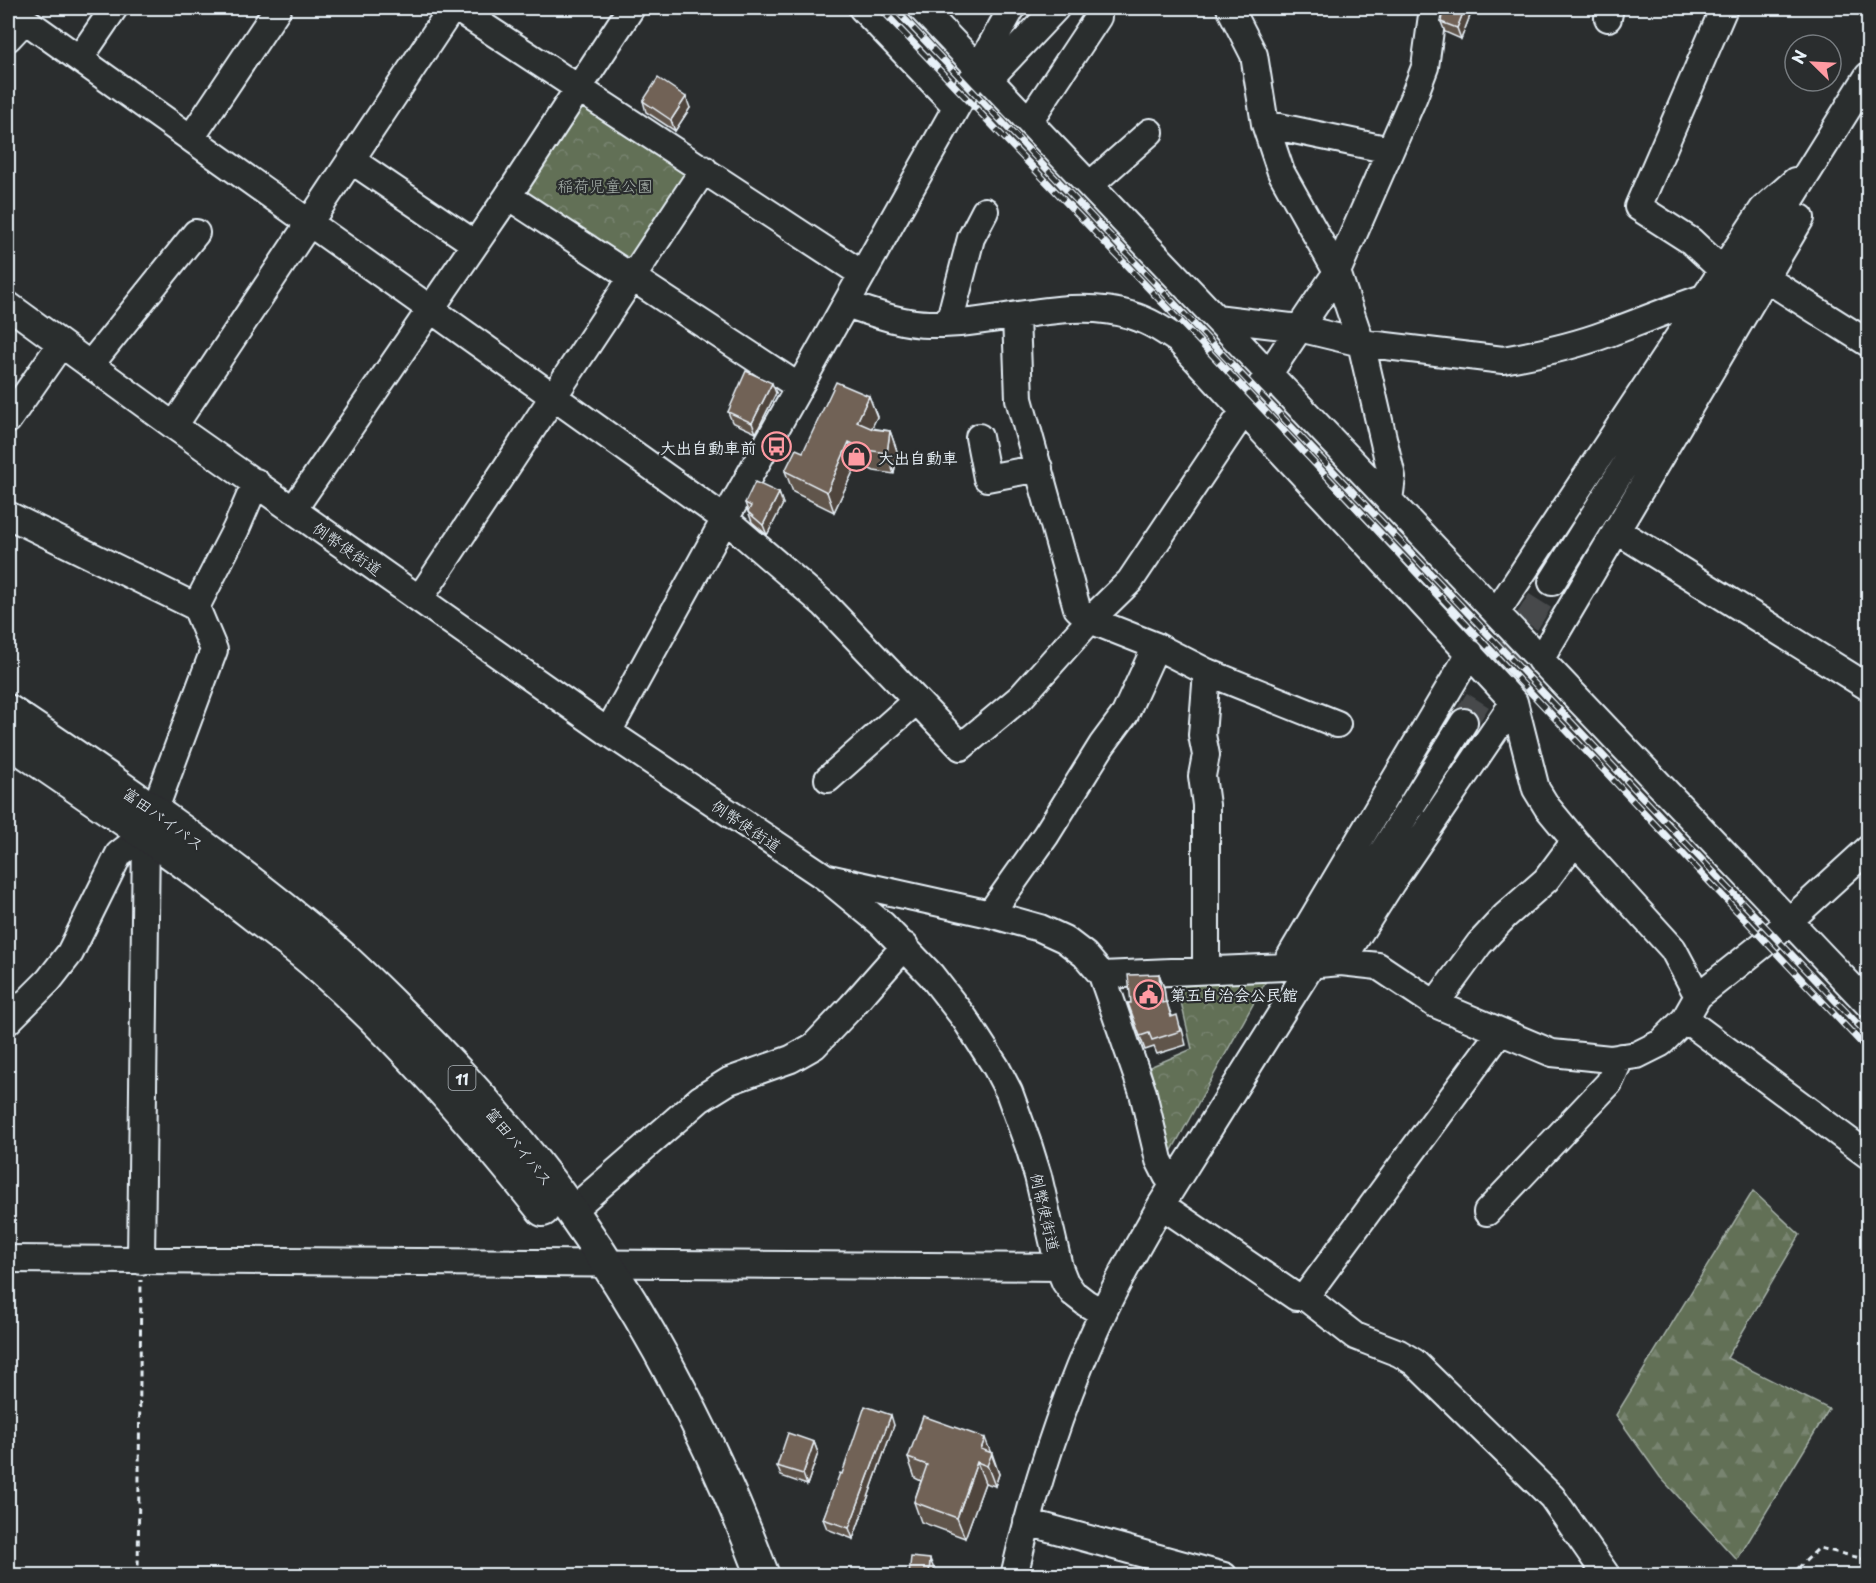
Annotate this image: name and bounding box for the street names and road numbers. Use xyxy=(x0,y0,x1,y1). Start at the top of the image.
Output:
street label: 例幣使街道 xyxy=(308,515,388,581)
street label: 富田バイパス xyxy=(118,780,210,856)
street label: 例幣使街道 xyxy=(707,793,787,857)
road number: 11 xyxy=(448,1066,476,1090)
street label: 富田バイパス xyxy=(481,1101,559,1191)
street label: 例幣使街道 xyxy=(1025,1170,1067,1254)

